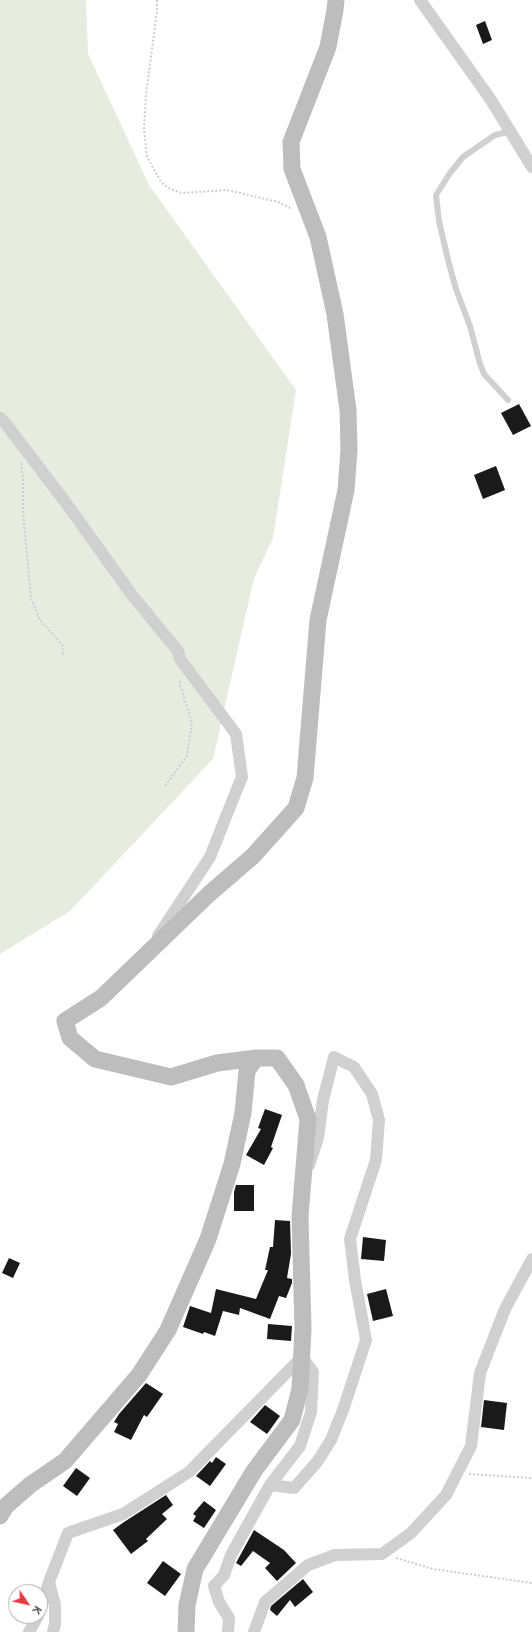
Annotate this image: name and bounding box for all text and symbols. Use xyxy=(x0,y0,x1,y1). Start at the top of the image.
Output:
north arrow xyxy=(8,1584,48,1624)
text: K xyxy=(29,1603,46,1618)

